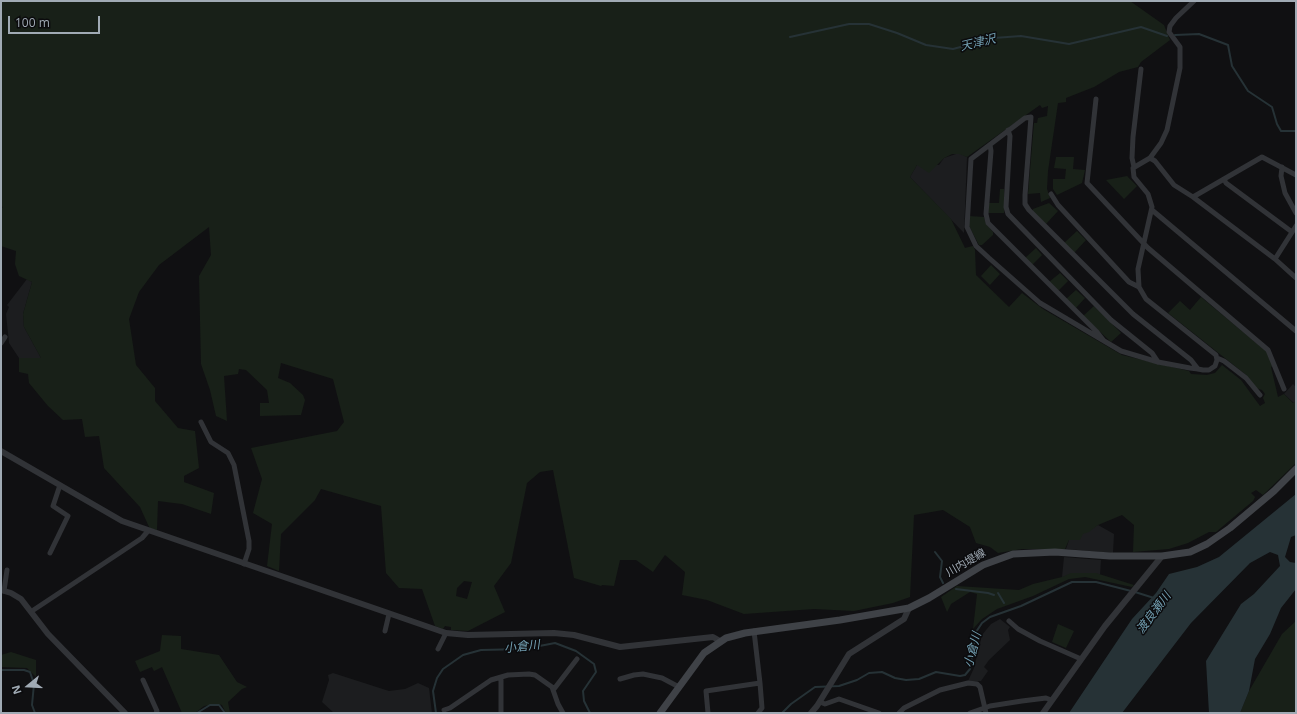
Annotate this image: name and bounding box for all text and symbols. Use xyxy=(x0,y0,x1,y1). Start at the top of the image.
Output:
scale bar xyxy=(10,8,102,34)
text: 100 m xyxy=(15,14,50,31)
water label: 天津沢 xyxy=(959,32,997,54)
street label: 川内堤線 xyxy=(944,546,988,580)
water label: 渡良瀬川 xyxy=(1134,589,1174,637)
water label: 小倉川 xyxy=(961,631,985,669)
water label: 小倉川 xyxy=(503,638,541,656)
north arrow xyxy=(8,666,48,706)
text: N xyxy=(8,683,25,696)

